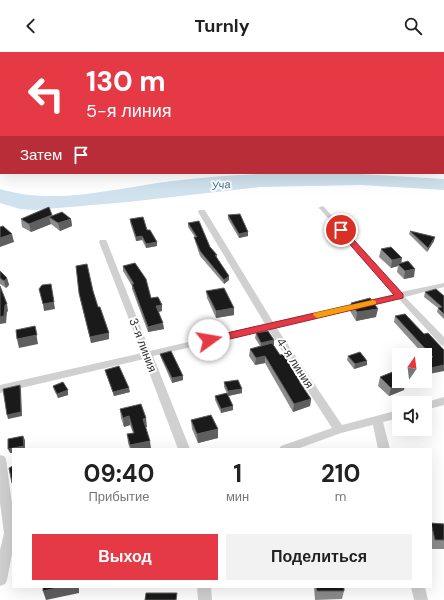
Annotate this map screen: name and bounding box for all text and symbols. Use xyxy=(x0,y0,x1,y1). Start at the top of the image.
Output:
text: Turnly xyxy=(194,14,250,38)
icon: back xyxy=(20,15,42,37)
icon: search xyxy=(402,15,424,37)
text: 130 m xyxy=(86,63,166,100)
icon: left xyxy=(20,68,72,120)
text: 5-я линия xyxy=(86,99,172,123)
icon: arrive xyxy=(70,144,92,166)
text: Затем xyxy=(20,145,62,165)
water label: Уча xyxy=(210,177,231,193)
pin xyxy=(324,213,358,247)
icon: arrive xyxy=(330,219,352,241)
street label: 3-я линия xyxy=(125,316,161,374)
position arrow xyxy=(188,319,230,361)
street label: 4-я линия xyxy=(273,335,317,391)
north arrow xyxy=(392,348,432,388)
map controls xyxy=(392,348,432,436)
button: sound xyxy=(392,396,432,436)
text: 09:40 xyxy=(84,458,154,489)
text: 1 xyxy=(233,458,242,489)
text: 210 xyxy=(321,458,360,489)
text: Прибытие xyxy=(88,488,150,505)
text: мин xyxy=(226,488,249,505)
text: m xyxy=(335,488,346,505)
button: Выход xyxy=(32,534,218,580)
button: Поделиться xyxy=(226,534,412,580)

